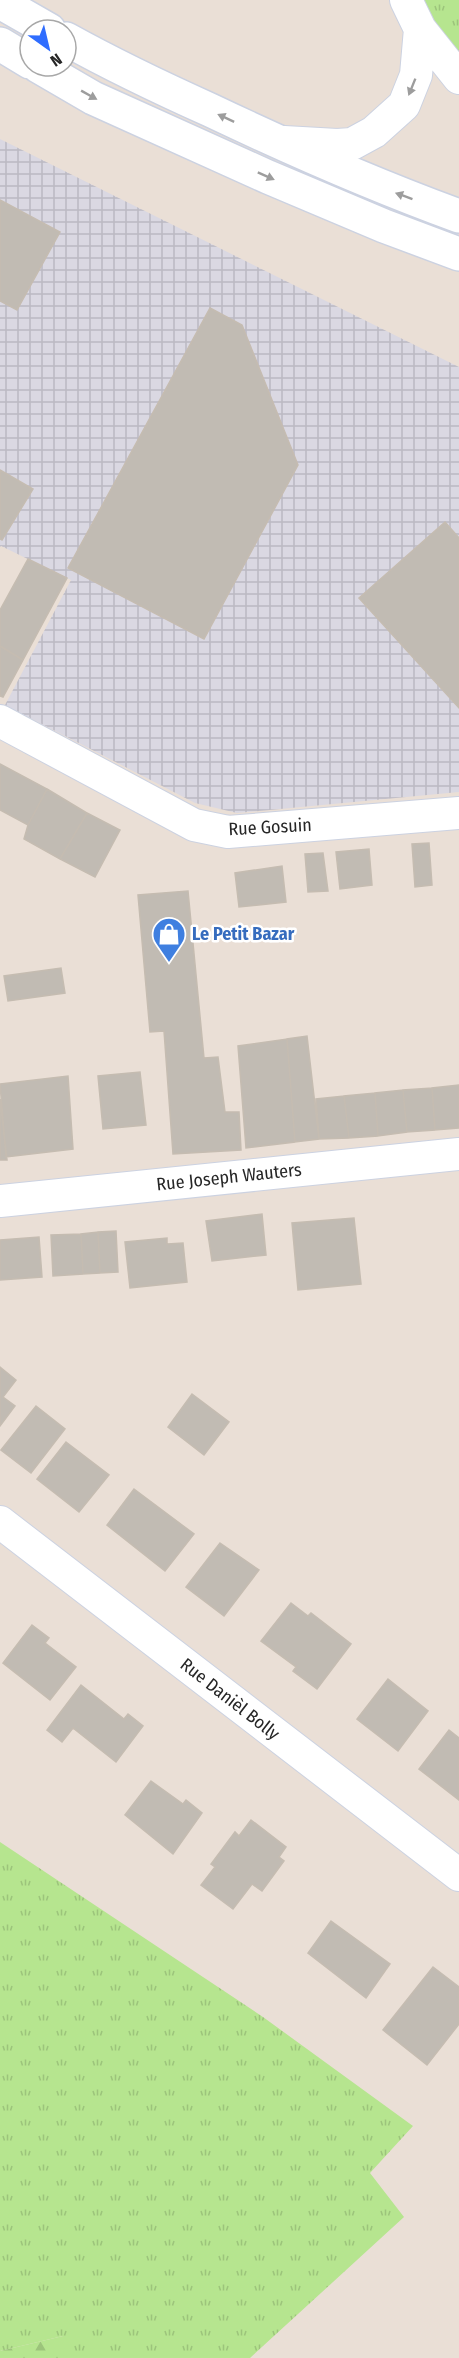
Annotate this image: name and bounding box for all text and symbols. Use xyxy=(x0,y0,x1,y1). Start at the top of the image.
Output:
north arrow xyxy=(18,18,78,78)
text: N xyxy=(47,49,65,71)
one-way arrow xyxy=(407,78,417,96)
one-way arrow xyxy=(80,90,97,100)
one-way arrow xyxy=(217,113,234,122)
one-way arrow xyxy=(257,171,275,181)
one-way arrow xyxy=(395,190,413,200)
street label: Rue Gosuin xyxy=(228,814,312,840)
shop icon: Le Petit Bazar xyxy=(151,916,187,963)
place label: Le Petit Bazar xyxy=(192,923,295,945)
street label: Rue Joseph Wauters xyxy=(155,1158,303,1196)
street label: Rue Danièl Bolly xyxy=(176,1653,284,1745)

